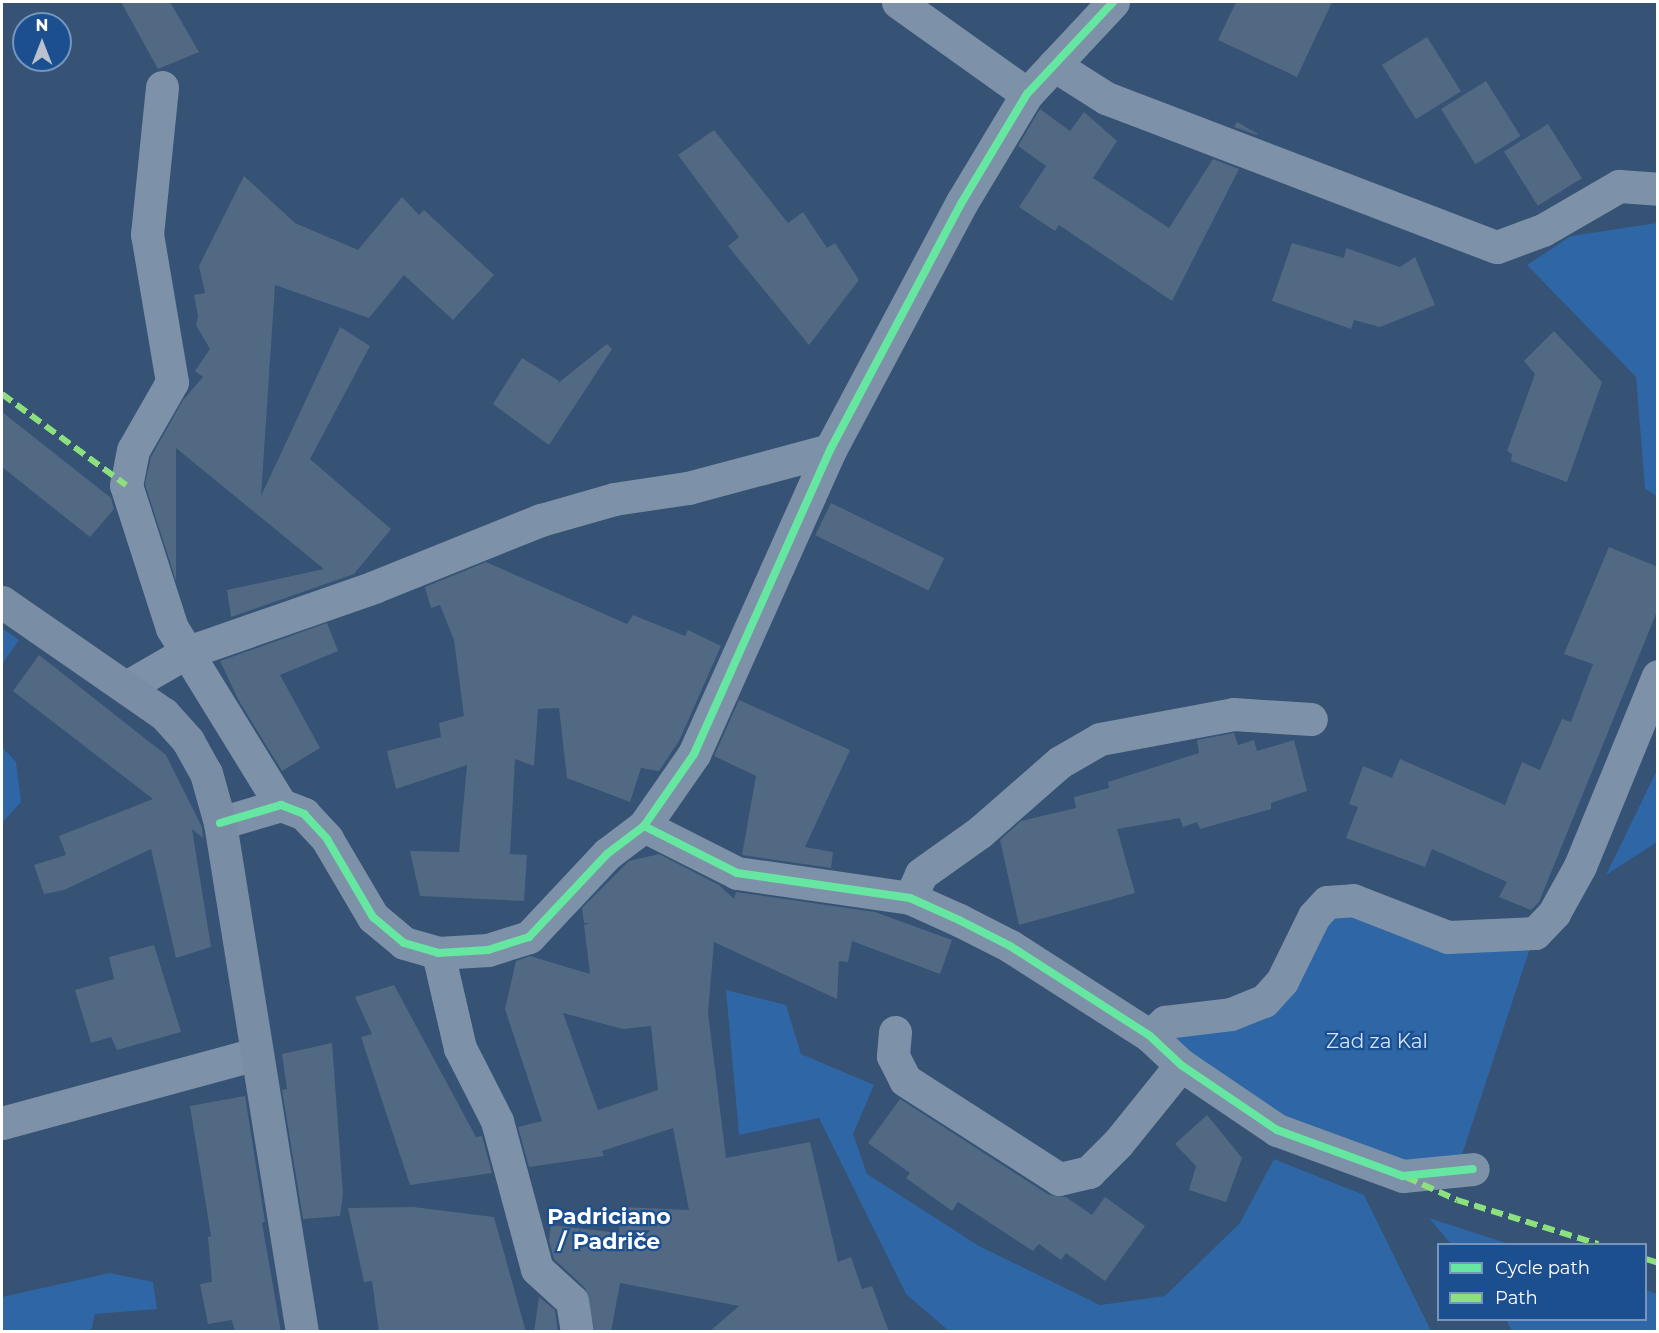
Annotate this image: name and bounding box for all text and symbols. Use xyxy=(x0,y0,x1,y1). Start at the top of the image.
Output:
north arrow xyxy=(12,12,72,72)
text: N xyxy=(36,16,48,35)
park label: Zad za Kal xyxy=(1326,1029,1428,1053)
district label: Padriciano / Padriče xyxy=(547,1203,671,1254)
legend xyxy=(1437,1243,1647,1321)
text: Cycle path xyxy=(1495,1257,1590,1279)
text: Path xyxy=(1495,1287,1538,1309)

